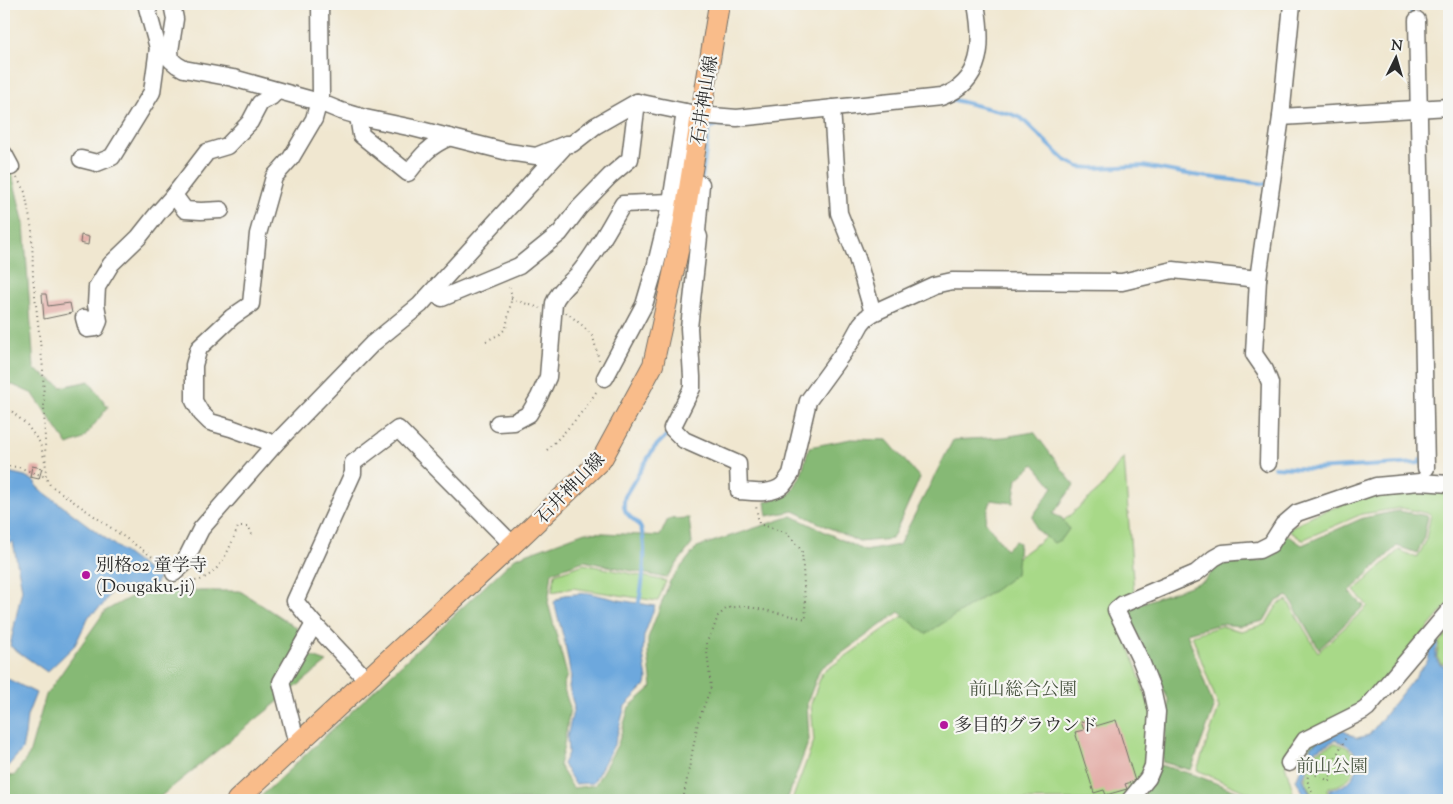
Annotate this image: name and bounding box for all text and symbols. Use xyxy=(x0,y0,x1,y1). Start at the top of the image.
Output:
north arrow xyxy=(1370,32,1420,82)
text: N xyxy=(1391,37,1403,57)
street label: 石井神山線 xyxy=(686,54,726,147)
street label: 石井神山線 xyxy=(531,448,612,531)
place label: 別格02 童学寺 (Dougaku-ji) xyxy=(96,554,208,601)
marker: 別格02 童学寺 (Dougaku-ji) xyxy=(80,569,92,581)
park label: 前山総合公園 xyxy=(969,678,1077,704)
place label: 多目的グラウンド xyxy=(954,714,1098,740)
marker: 多目的グラウンド xyxy=(938,719,950,731)
park label: 前山公園 xyxy=(1296,755,1368,781)

